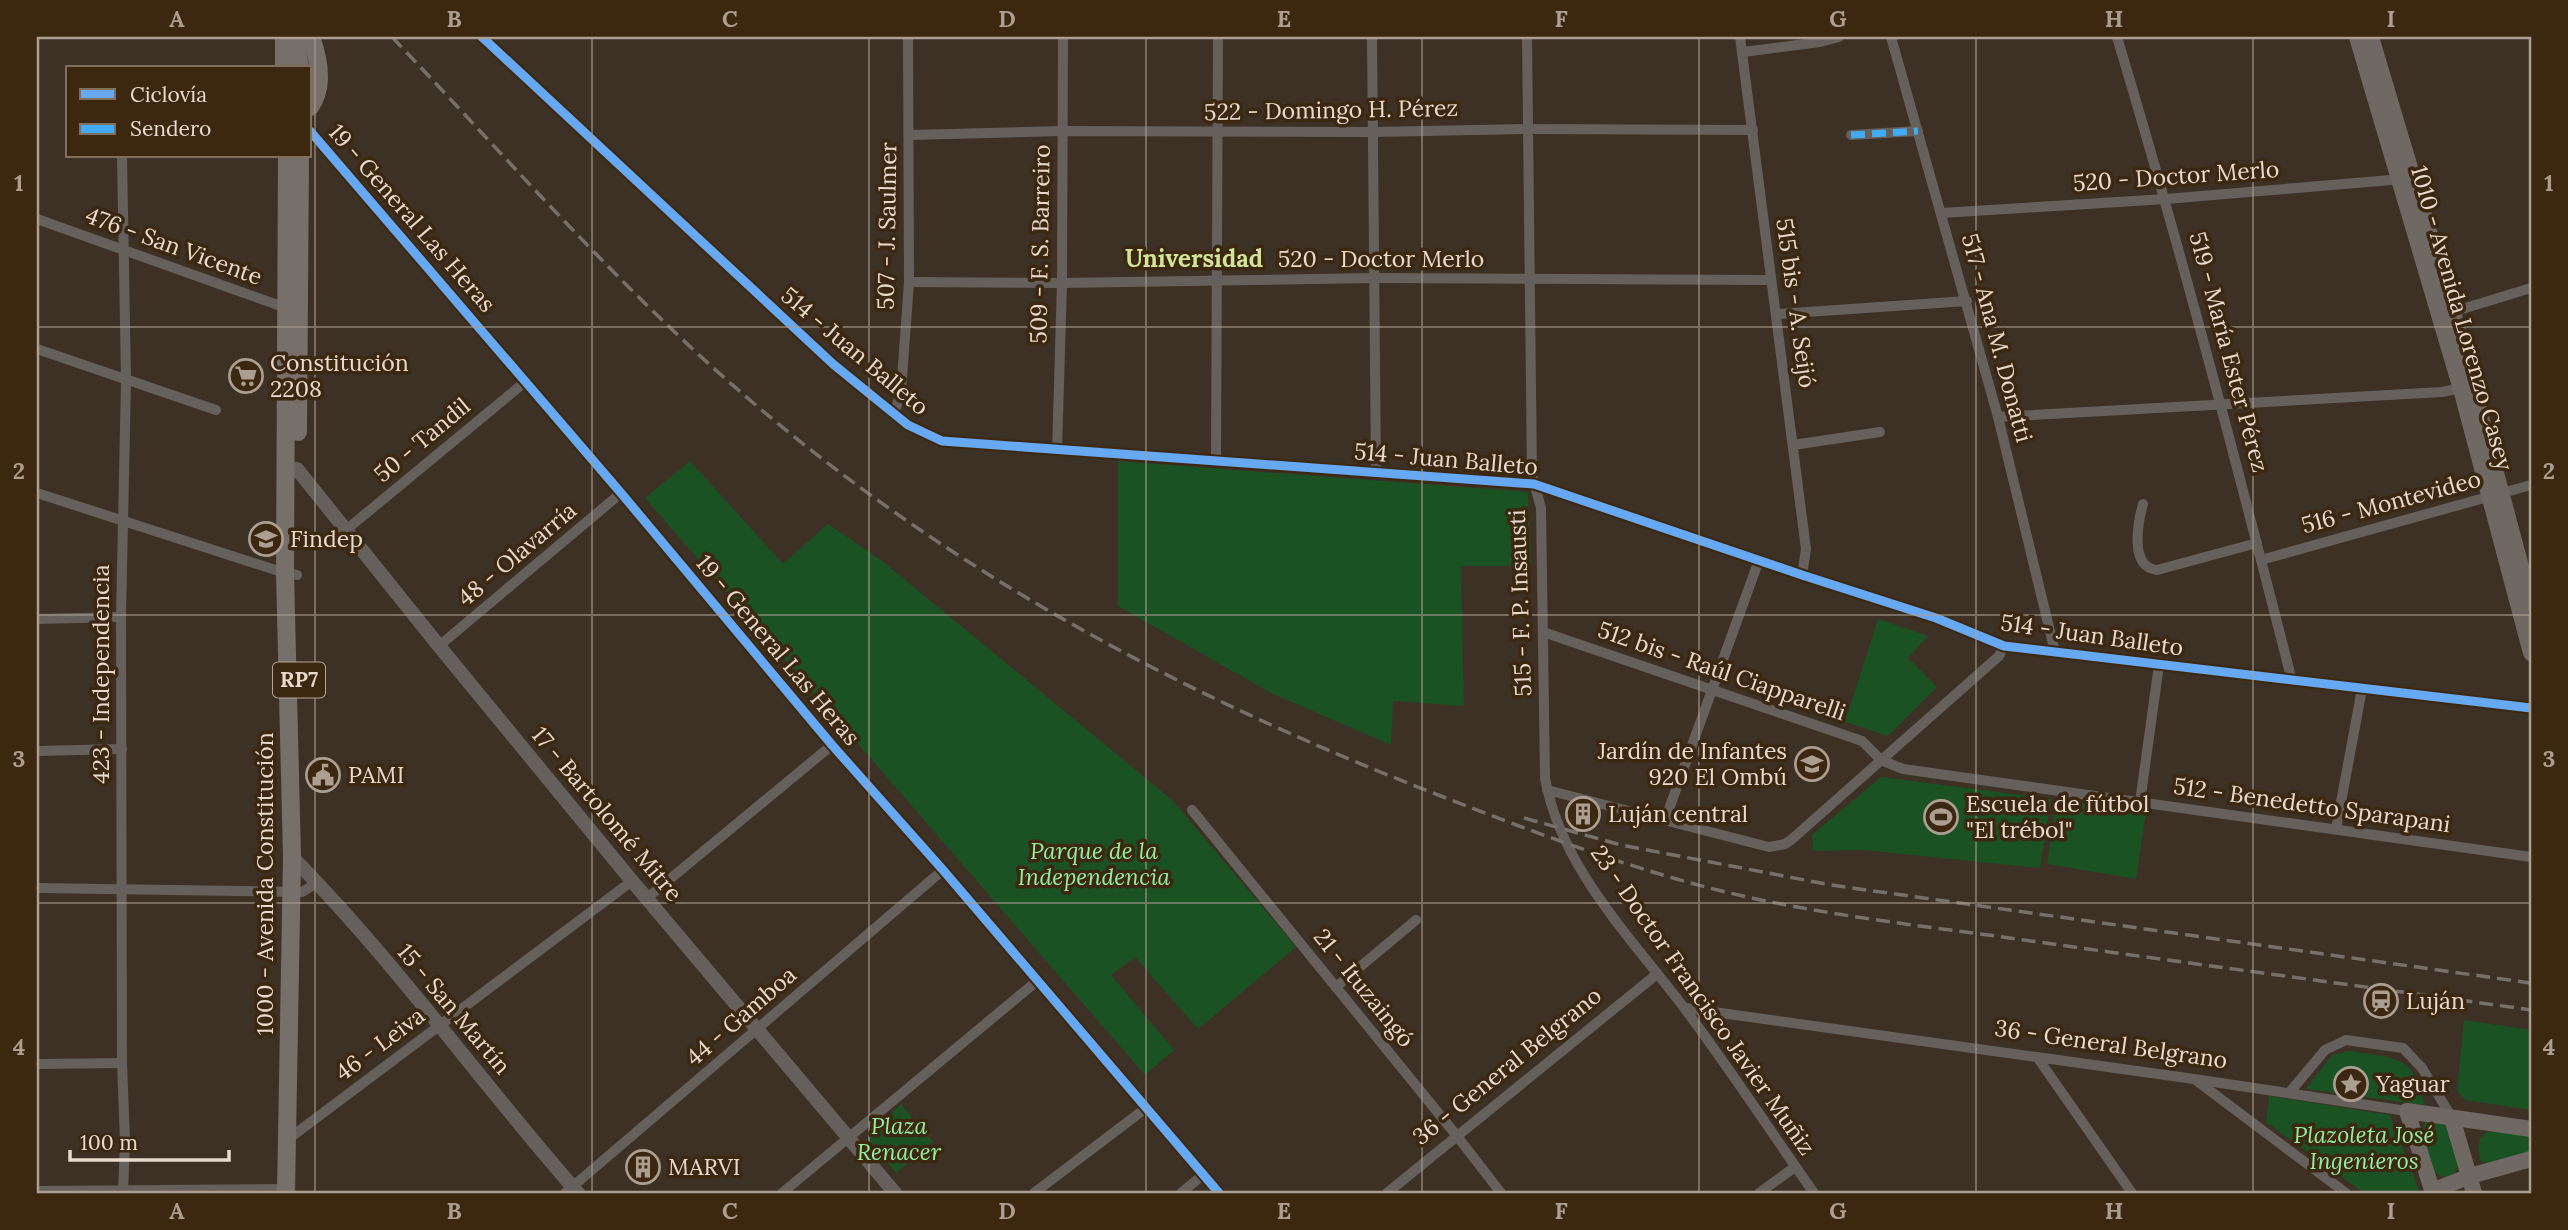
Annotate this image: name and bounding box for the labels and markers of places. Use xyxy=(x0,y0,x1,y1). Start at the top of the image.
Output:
place label: Constitución 2208 xyxy=(270,348,409,403)
supermarket icon: Constitución 2208 xyxy=(227,357,265,395)
school or university icon: Findep xyxy=(247,520,285,558)
place label: Findep xyxy=(290,524,363,553)
place label: Jardín de Infantes 920 El Ombú xyxy=(1597,736,1787,791)
school or university icon: Jardín de Infantes 920 El Ombú xyxy=(1793,745,1831,783)
public building icon: PAMI xyxy=(304,756,342,794)
place label: PAMI xyxy=(348,760,404,789)
place label: Escuela de fútbol "El trébol" xyxy=(1966,789,2149,844)
building icon: Luján central xyxy=(1564,795,1602,833)
sports icon: Escuela de fútbol "El trébol" xyxy=(1922,798,1960,836)
place label: Luján central xyxy=(1608,799,1748,828)
station icon: Luján xyxy=(2362,982,2400,1020)
place label: Luján xyxy=(2406,986,2465,1015)
place icon: Yaguar xyxy=(2332,1065,2370,1103)
place label: Yaguar xyxy=(2375,1069,2450,1098)
building icon: MARVI xyxy=(624,1148,662,1186)
place label: MARVI xyxy=(668,1152,741,1181)

